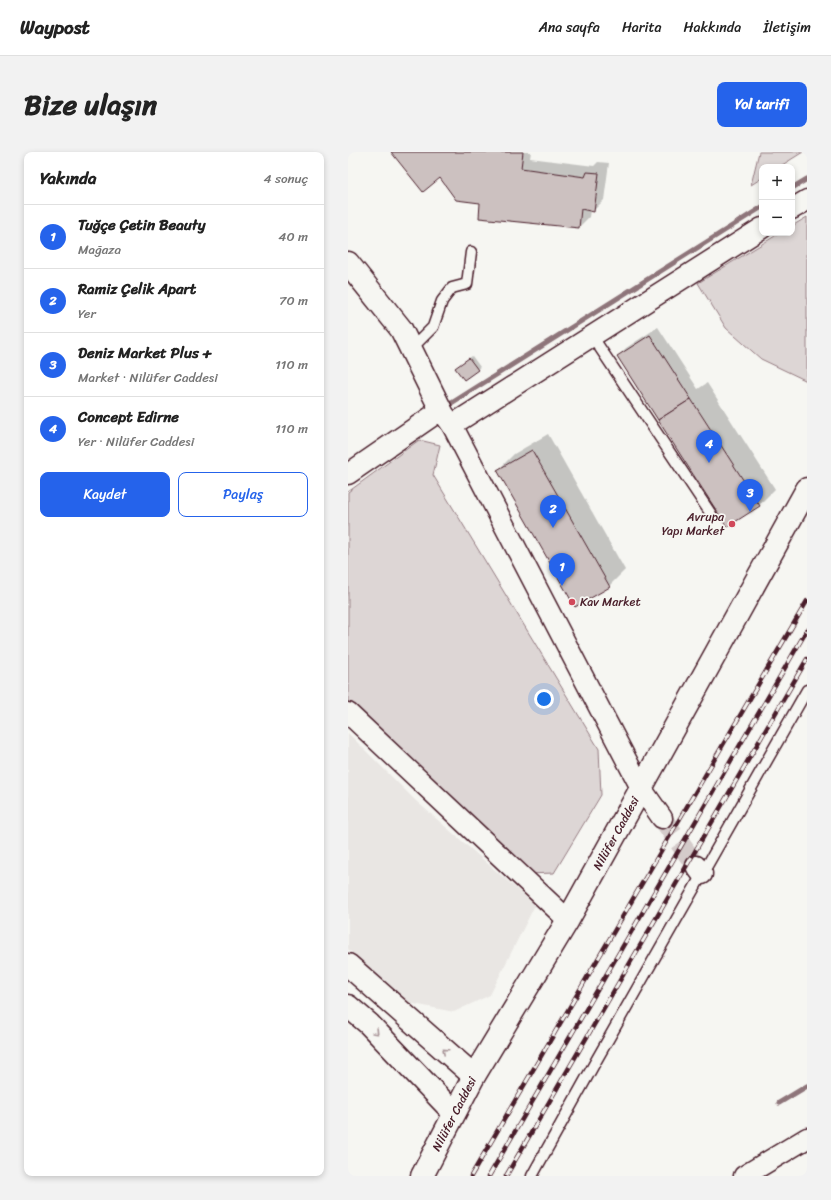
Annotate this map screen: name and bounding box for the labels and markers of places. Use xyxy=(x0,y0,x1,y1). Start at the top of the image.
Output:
pin: 4 xyxy=(696,430,722,463)
pin: 3 xyxy=(737,479,763,512)
pin: 2 xyxy=(540,495,566,528)
place label: Avrupa Yapı Market xyxy=(662,506,725,542)
marker: Avrupa Yapı Market xyxy=(727,519,737,529)
pin: 1 xyxy=(549,553,575,586)
place label: Kav Market xyxy=(580,591,641,613)
marker: Kav Market xyxy=(567,597,577,607)

